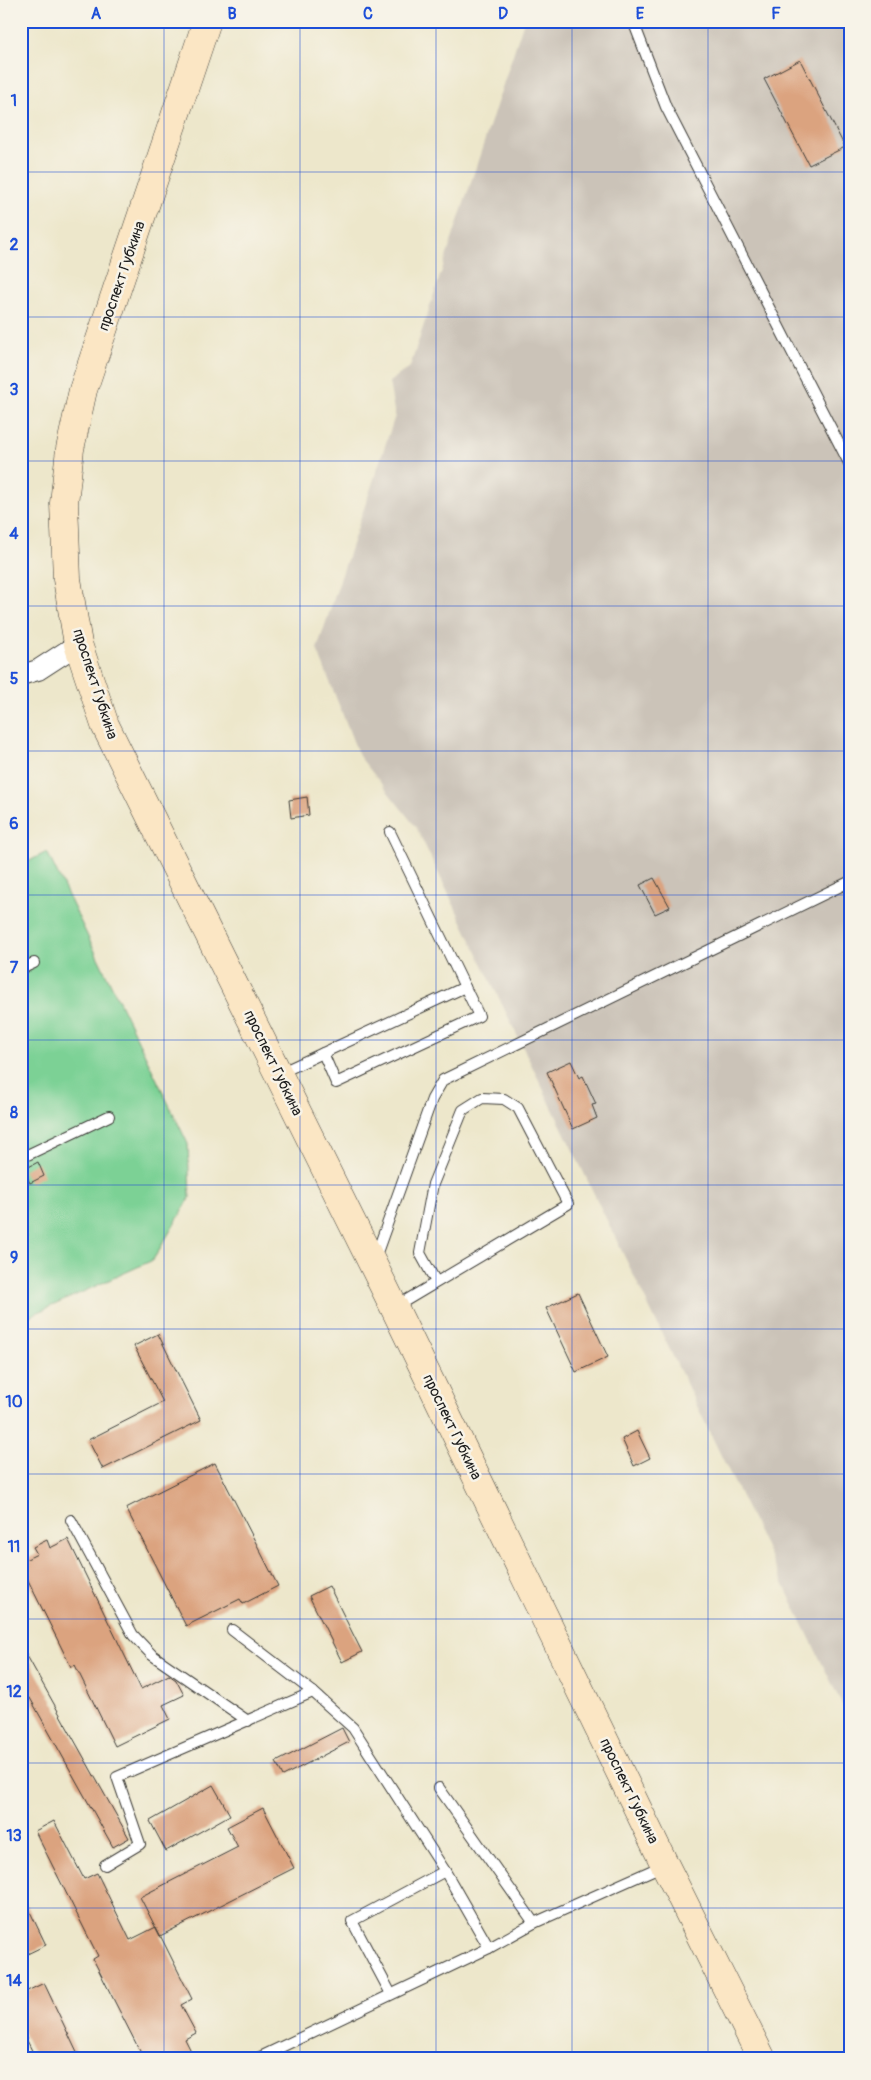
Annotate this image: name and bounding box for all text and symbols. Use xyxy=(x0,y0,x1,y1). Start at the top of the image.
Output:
text: A xyxy=(91,4,102,24)
text: B xyxy=(227,4,237,24)
text: C xyxy=(363,4,373,24)
text: D xyxy=(498,4,508,24)
text: E xyxy=(636,4,645,24)
text: F xyxy=(771,4,781,24)
text: 1 xyxy=(11,91,17,111)
street label: проспект Губкина xyxy=(94,219,150,333)
text: 2 xyxy=(10,235,19,255)
text: 3 xyxy=(10,380,19,400)
text: 4 xyxy=(9,524,19,544)
street label: проспект Губкина xyxy=(68,626,122,742)
text: 5 xyxy=(10,669,19,689)
text: 6 xyxy=(9,814,19,834)
text: 7 xyxy=(10,958,19,978)
street label: проспект Губкина xyxy=(239,1007,307,1119)
text: 8 xyxy=(10,1103,18,1123)
text: 9 xyxy=(10,1248,18,1268)
street label: проспект Губкина xyxy=(418,1371,486,1483)
text: 10 xyxy=(5,1392,23,1412)
text: 11 xyxy=(8,1537,20,1557)
text: 12 xyxy=(6,1682,22,1702)
street label: проспект Губкина xyxy=(595,1735,663,1847)
text: 13 xyxy=(6,1826,22,1846)
text: 14 xyxy=(6,1971,22,1991)

